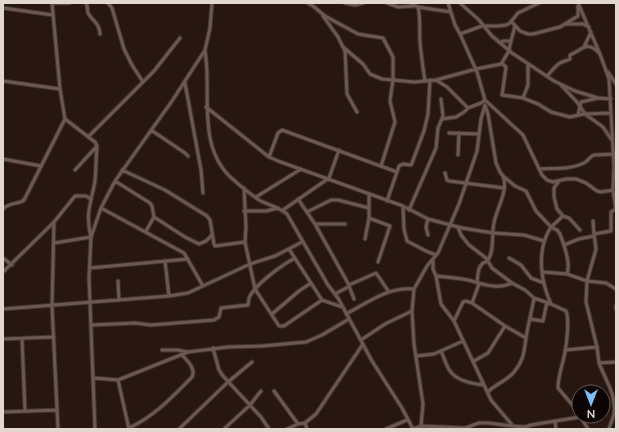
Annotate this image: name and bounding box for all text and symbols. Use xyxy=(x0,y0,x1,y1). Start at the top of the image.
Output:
north arrow xyxy=(571,384,611,424)
text: N xyxy=(587,408,595,421)

